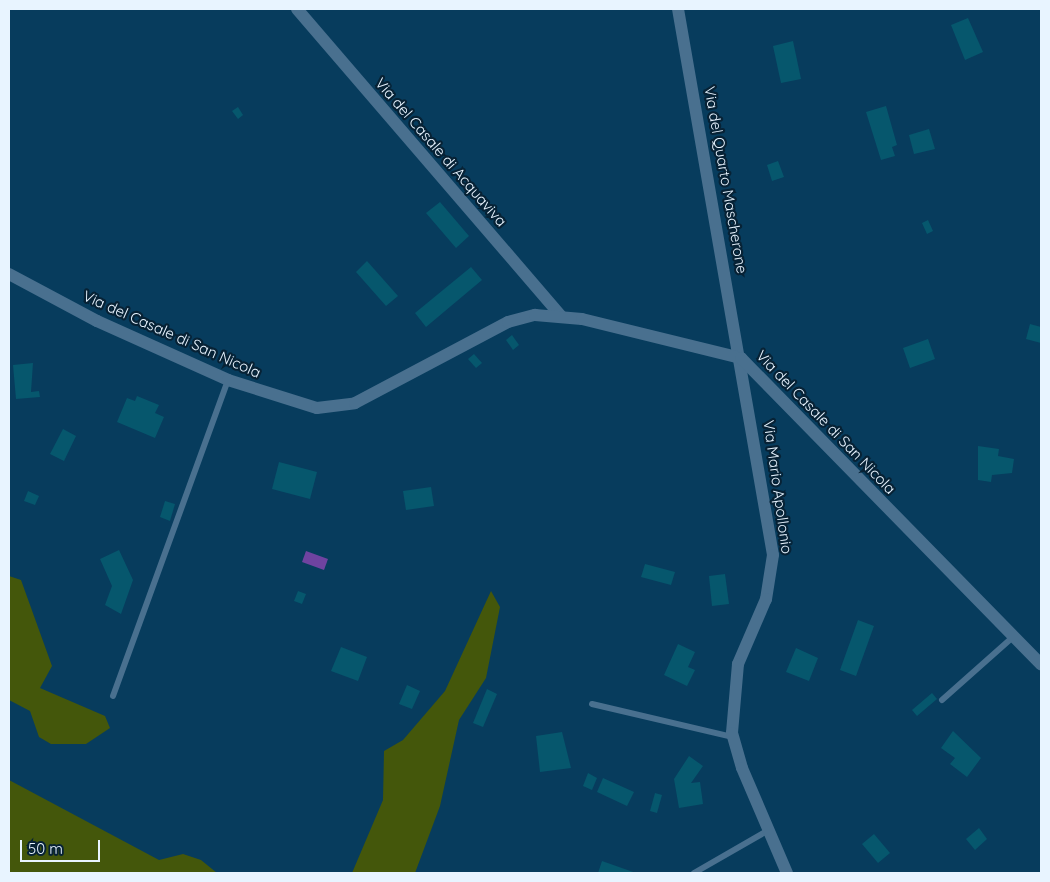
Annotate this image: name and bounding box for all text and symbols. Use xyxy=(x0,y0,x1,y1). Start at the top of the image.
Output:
street label: Via del Casale di Acquaviva xyxy=(372,74,510,230)
street label: Via del Quarto Mascherone xyxy=(701,85,751,275)
street label: Via del Casale di San Nicola xyxy=(80,287,264,381)
street label: Via del Casale di San Nicola xyxy=(753,346,899,498)
street label: Via Mario Apollonio xyxy=(760,419,796,555)
scale bar xyxy=(22,830,102,862)
text: 50 m xyxy=(28,839,63,858)

